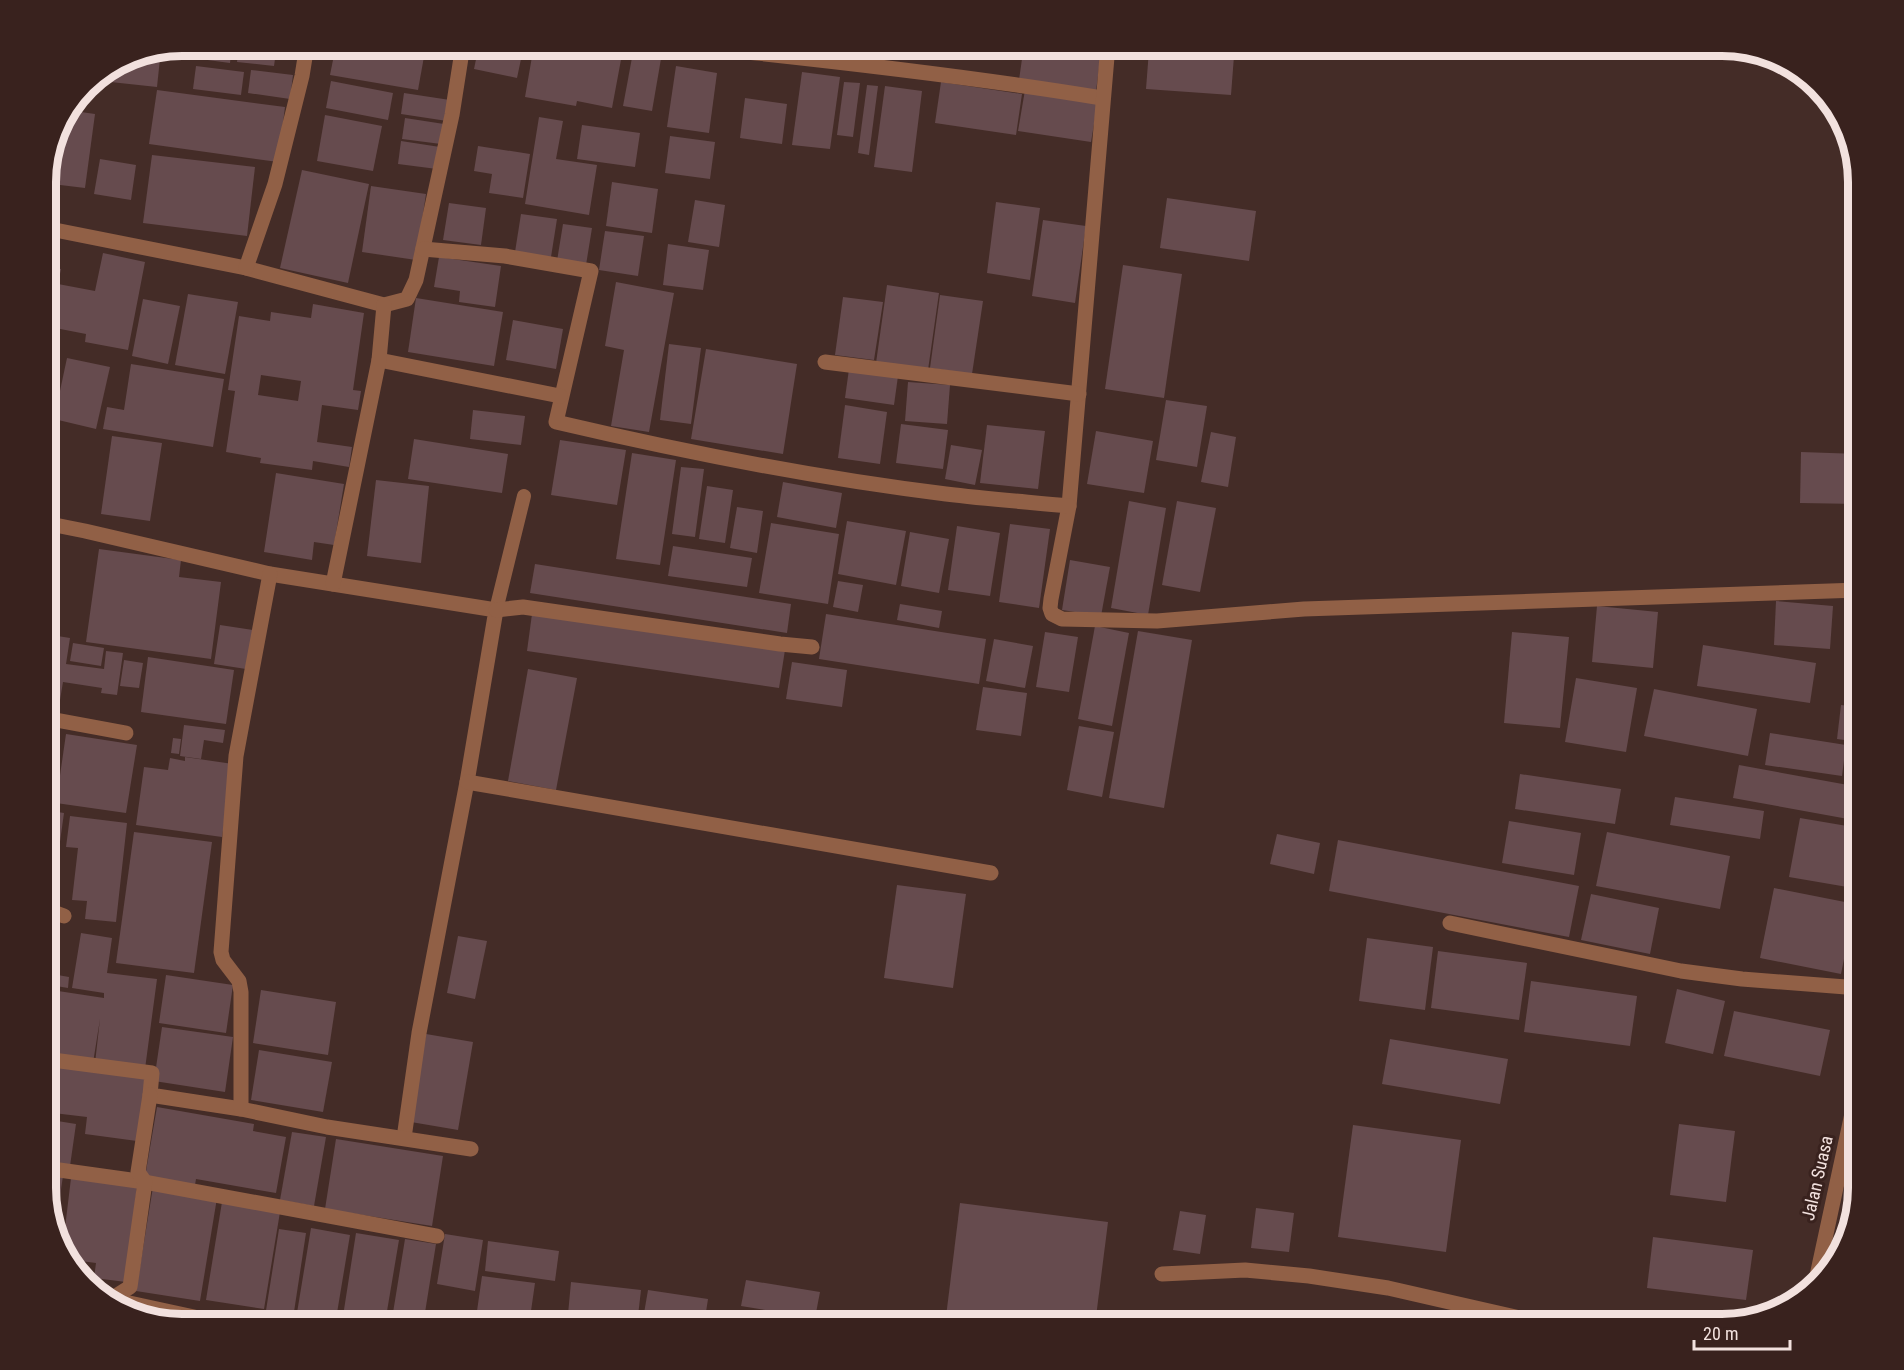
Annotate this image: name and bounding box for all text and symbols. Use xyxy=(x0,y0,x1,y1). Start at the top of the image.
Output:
street label: Jalan Suasa xyxy=(1797,1134,1837,1222)
scale bar xyxy=(1694,1313,1790,1351)
text: 20 m xyxy=(1703,1323,1738,1344)

